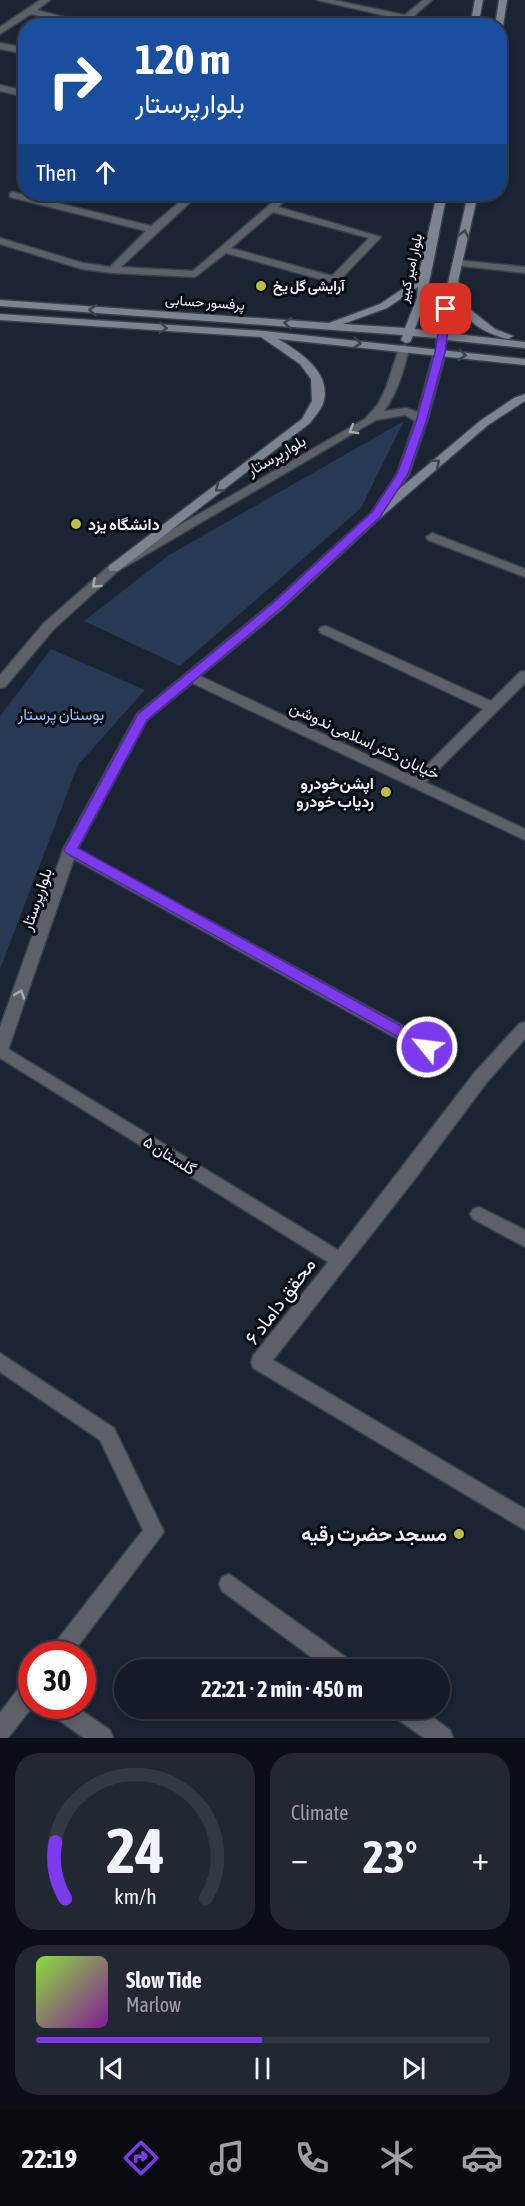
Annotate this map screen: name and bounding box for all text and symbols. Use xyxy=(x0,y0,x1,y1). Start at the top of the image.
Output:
text: 120 m xyxy=(135,35,230,83)
icon: right xyxy=(36,42,114,120)
text: بلوارپرستار xyxy=(135,88,245,119)
icon: ahead xyxy=(89,156,122,189)
text: Then xyxy=(36,160,77,186)
one-way arrow xyxy=(456,229,469,239)
street label: بلوار امیر کبیر xyxy=(395,232,426,305)
place label: آرایشی گل یخ xyxy=(273,278,346,296)
marker: آرایشی گل یخ xyxy=(254,279,268,293)
pin xyxy=(420,283,471,334)
street label: پرفسور حسابی xyxy=(164,291,246,315)
icon: arrive xyxy=(429,292,462,325)
one-way arrow xyxy=(89,303,98,316)
one-way arrow xyxy=(283,317,292,330)
one-way arrow xyxy=(159,321,168,334)
one-way arrow xyxy=(353,336,362,349)
one-way arrow xyxy=(457,348,466,361)
one-way arrow xyxy=(349,423,359,434)
street label: بلوارپرستار xyxy=(242,431,310,482)
one-way arrow xyxy=(429,459,440,470)
one-way arrow xyxy=(215,480,226,491)
place label: دانشگاه یزد xyxy=(88,515,160,535)
marker: دانشگاه یزد xyxy=(69,517,83,531)
one-way arrow xyxy=(93,577,103,588)
street label: خيابان دکتر اسلامی ندوشن xyxy=(286,697,443,785)
park label: بوستان پرستار xyxy=(17,705,104,726)
place label: اپشن‌خودرو ردیاب خودرو xyxy=(296,774,374,812)
marker: اپشن‌خودرو ردیاب خودرو xyxy=(379,785,393,799)
street label: بلوارپرستار xyxy=(17,865,58,935)
one-way arrow xyxy=(12,990,25,1000)
position arrow xyxy=(395,1015,459,1079)
street label: گلستان ۵ xyxy=(140,1132,200,1179)
street label: محقق داماد ۶ xyxy=(239,1253,321,1349)
place label: مسجد حضرت رقیه xyxy=(301,1522,447,1547)
marker: مسجد حضرت رقیه xyxy=(452,1527,466,1541)
speed limit sign: 30 xyxy=(18,1641,96,1719)
text: 22:21 · 2 min · 450 m xyxy=(201,1676,363,1702)
text: Climate xyxy=(291,1801,348,1824)
text: 24 xyxy=(106,1815,164,1886)
text: 23° xyxy=(363,1831,417,1883)
text: − xyxy=(291,1839,308,1877)
text: + xyxy=(472,1839,489,1877)
text: km/h xyxy=(114,1884,156,1909)
text: Slow Tide xyxy=(126,1967,202,1993)
text: Marlow xyxy=(126,1993,181,2016)
icon: previous xyxy=(95,2052,128,2085)
icon: pause xyxy=(246,2052,279,2085)
icon: next xyxy=(397,2052,430,2085)
icon: directions xyxy=(120,2137,162,2179)
icon: music xyxy=(206,2137,248,2179)
icon: phone xyxy=(291,2137,333,2179)
icon: climate xyxy=(376,2137,418,2179)
icon: car xyxy=(461,2137,503,2179)
text: 22:19 xyxy=(22,2143,77,2174)

